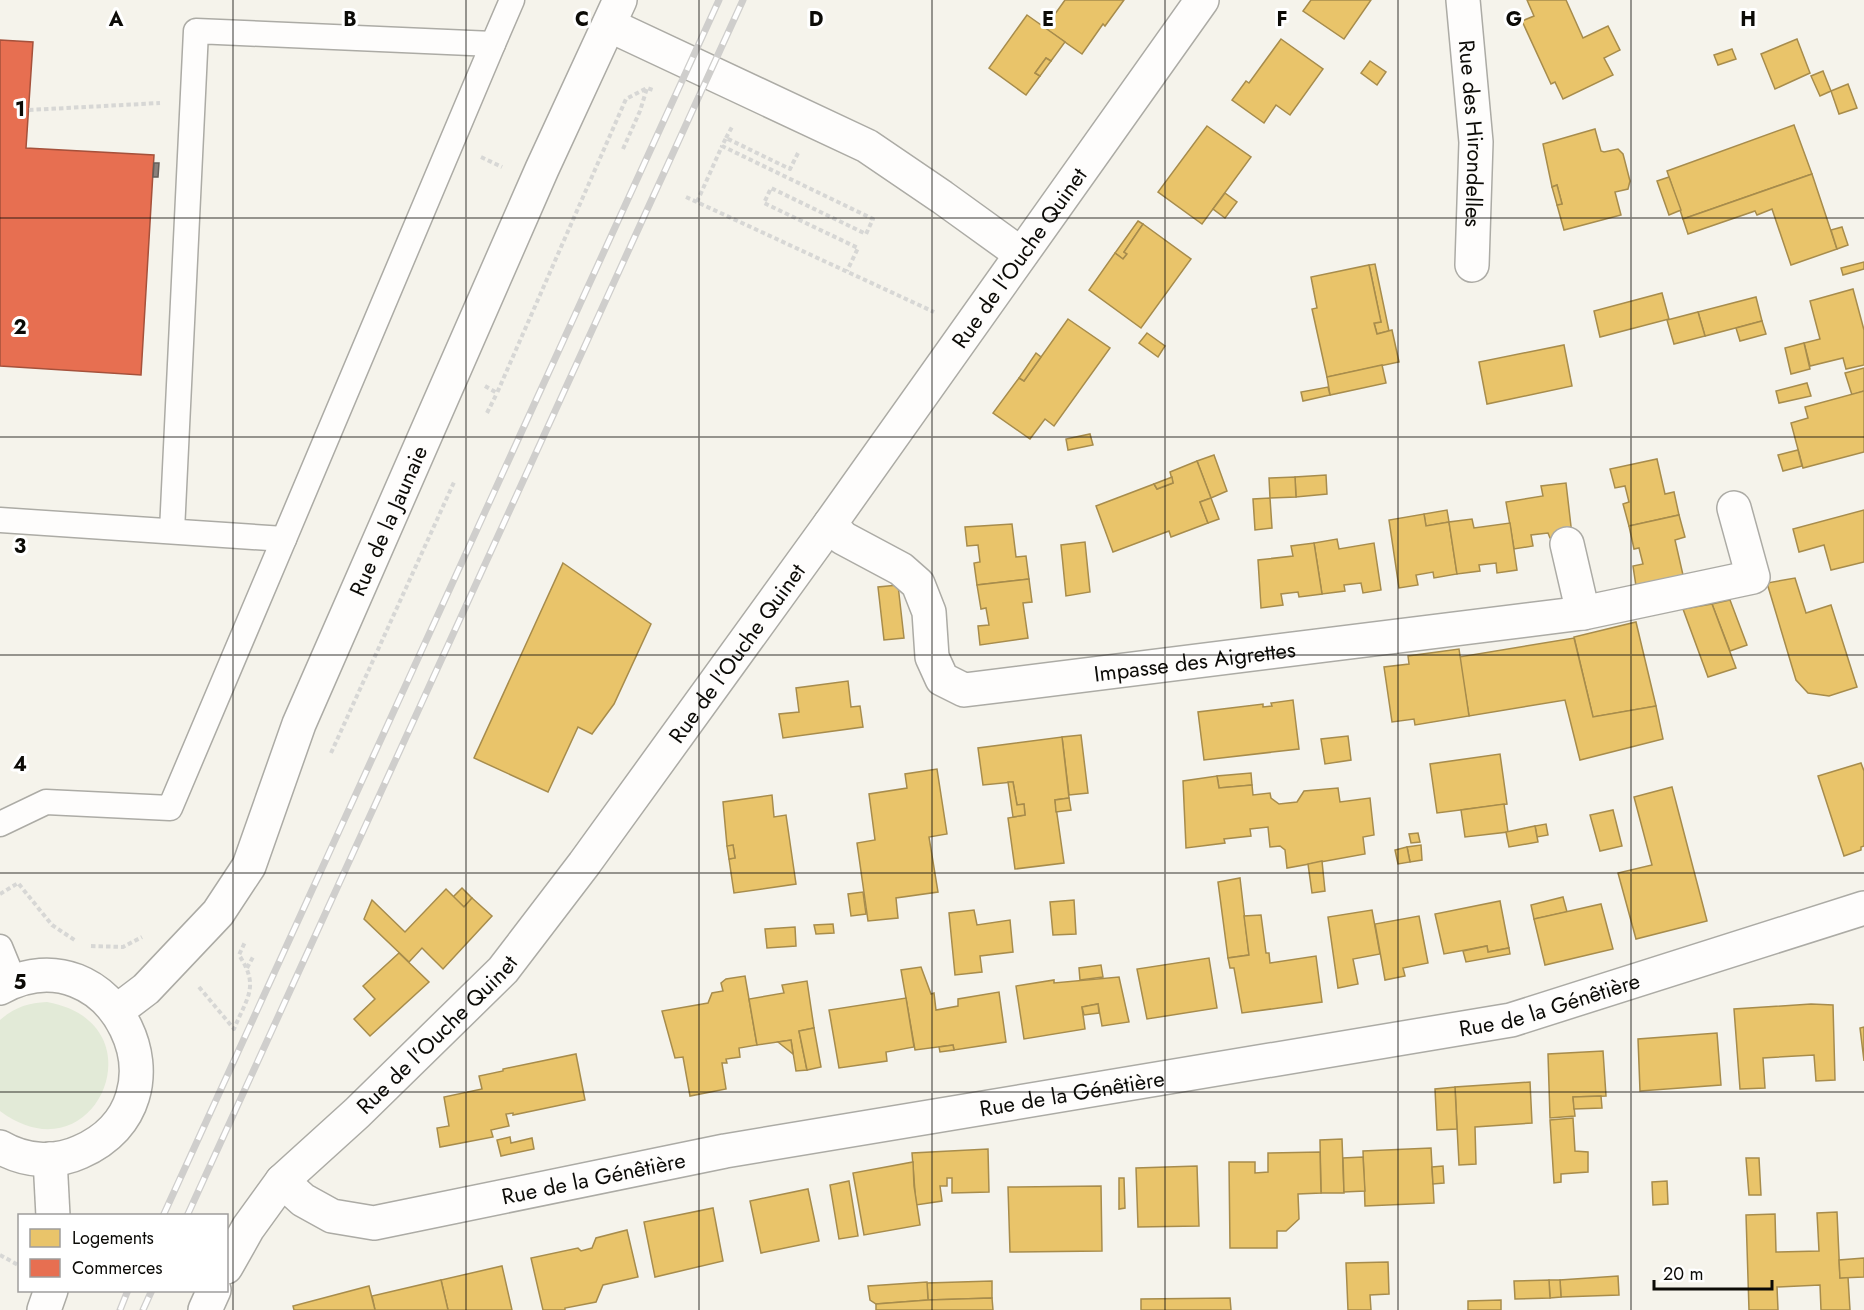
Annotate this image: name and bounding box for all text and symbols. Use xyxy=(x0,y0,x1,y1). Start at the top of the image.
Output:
text: A xyxy=(108,5,124,34)
text: B xyxy=(343,5,357,34)
text: C xyxy=(575,5,589,34)
text: D xyxy=(809,5,823,34)
text: E xyxy=(1042,5,1054,34)
text: F xyxy=(1276,5,1288,34)
text: G xyxy=(1506,5,1522,34)
text: H xyxy=(1740,5,1756,34)
street label: Rue des Hirondelles xyxy=(1451,39,1492,228)
text: 1 xyxy=(15,95,25,124)
street label: Rue de l'Ouche Quinet xyxy=(944,160,1095,355)
text: 2 xyxy=(13,313,27,342)
street label: Rue de la Jaunaie xyxy=(341,440,435,601)
text: 3 xyxy=(14,532,26,561)
street label: Rue de l'Ouche Quinet xyxy=(661,556,813,750)
street label: Impasse des Aigrettes xyxy=(1092,633,1298,690)
text: 4 xyxy=(13,750,27,779)
street label: Rue de l'Ouche Quinet xyxy=(349,948,525,1121)
street label: Rue de la Génêtière xyxy=(1456,964,1644,1044)
text: 5 xyxy=(14,968,27,997)
street label: Rue de la Génêtière xyxy=(977,1062,1167,1124)
street label: Rue de la Génêtière xyxy=(499,1144,688,1212)
legend xyxy=(18,1214,228,1292)
text: Logements xyxy=(72,1225,154,1251)
scale bar xyxy=(1654,1253,1772,1291)
text: Commerces xyxy=(72,1255,163,1281)
text: 20 m xyxy=(1663,1261,1703,1287)

